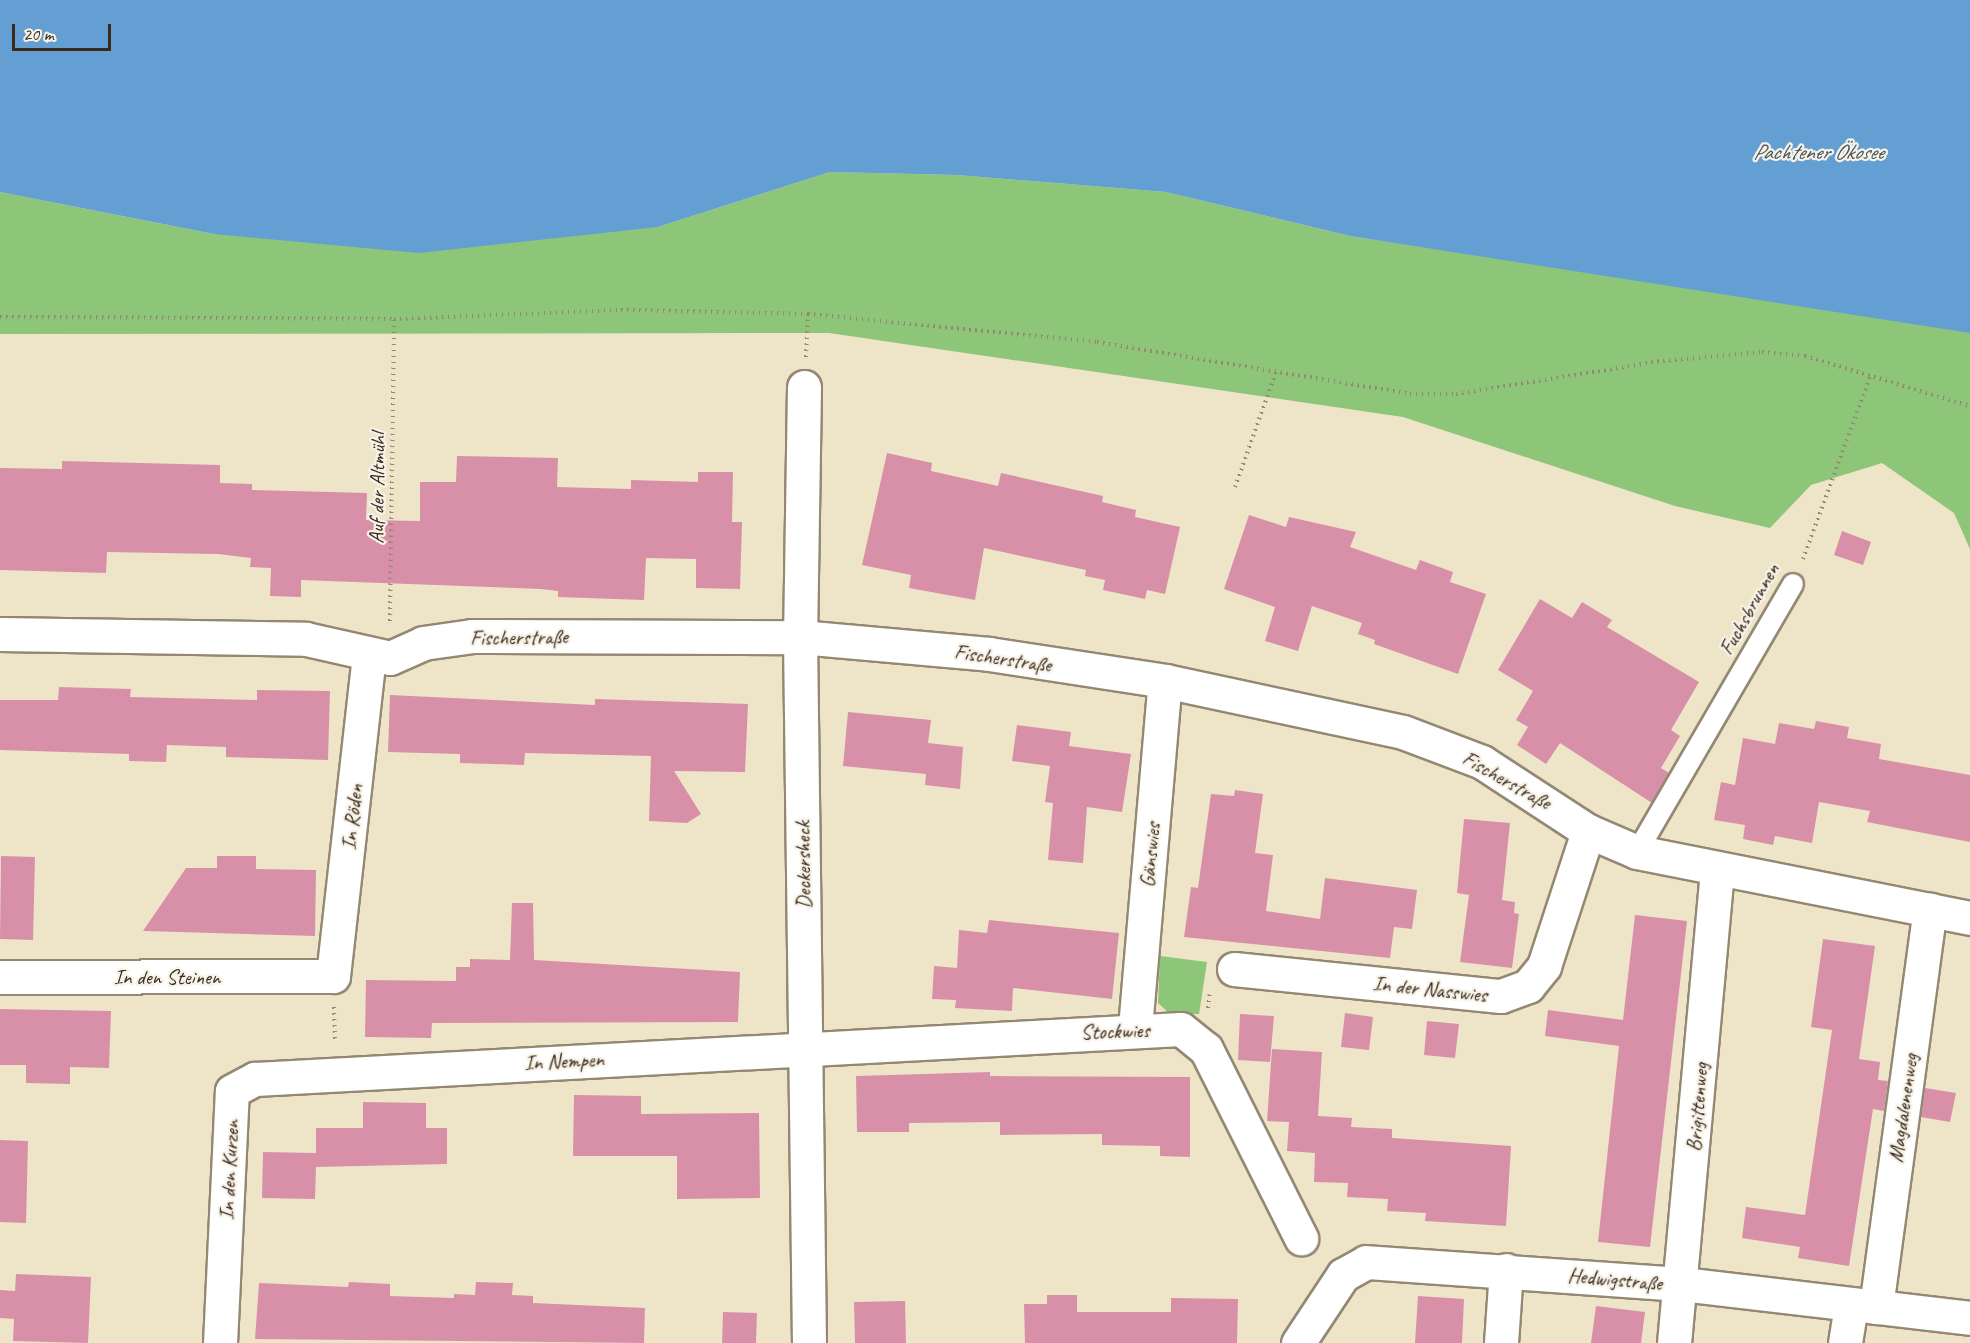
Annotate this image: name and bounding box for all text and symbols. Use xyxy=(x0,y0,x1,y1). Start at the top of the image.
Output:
scale bar xyxy=(15,12,114,50)
text: 20 m xyxy=(23,23,54,45)
water label: Pachtener Ökosee xyxy=(1753,140,1883,166)
street label: Auf der Altmühl xyxy=(363,432,391,544)
street label: Fuchsbrunnen xyxy=(1714,559,1784,659)
street label: Fischerstraße xyxy=(470,624,568,650)
street label: Fischerstraße xyxy=(953,639,1053,677)
street label: Fischerstraße xyxy=(1458,745,1556,815)
street label: In Röden xyxy=(336,783,368,851)
street label: Deckersheck xyxy=(790,821,816,909)
street label: Gänswies xyxy=(1135,822,1165,888)
street label: In den Steinen xyxy=(114,964,220,990)
street label: In der Nasswies xyxy=(1371,970,1489,1008)
street label: Stockwies xyxy=(1080,1017,1150,1045)
street label: In Nempen xyxy=(524,1046,604,1076)
street label: Magdalenenweg xyxy=(1883,1052,1923,1164)
street label: Brigittenweg xyxy=(1681,1061,1713,1153)
street label: In den Kurzen xyxy=(214,1120,244,1220)
street label: Hedwigstraße xyxy=(1567,1262,1663,1296)

